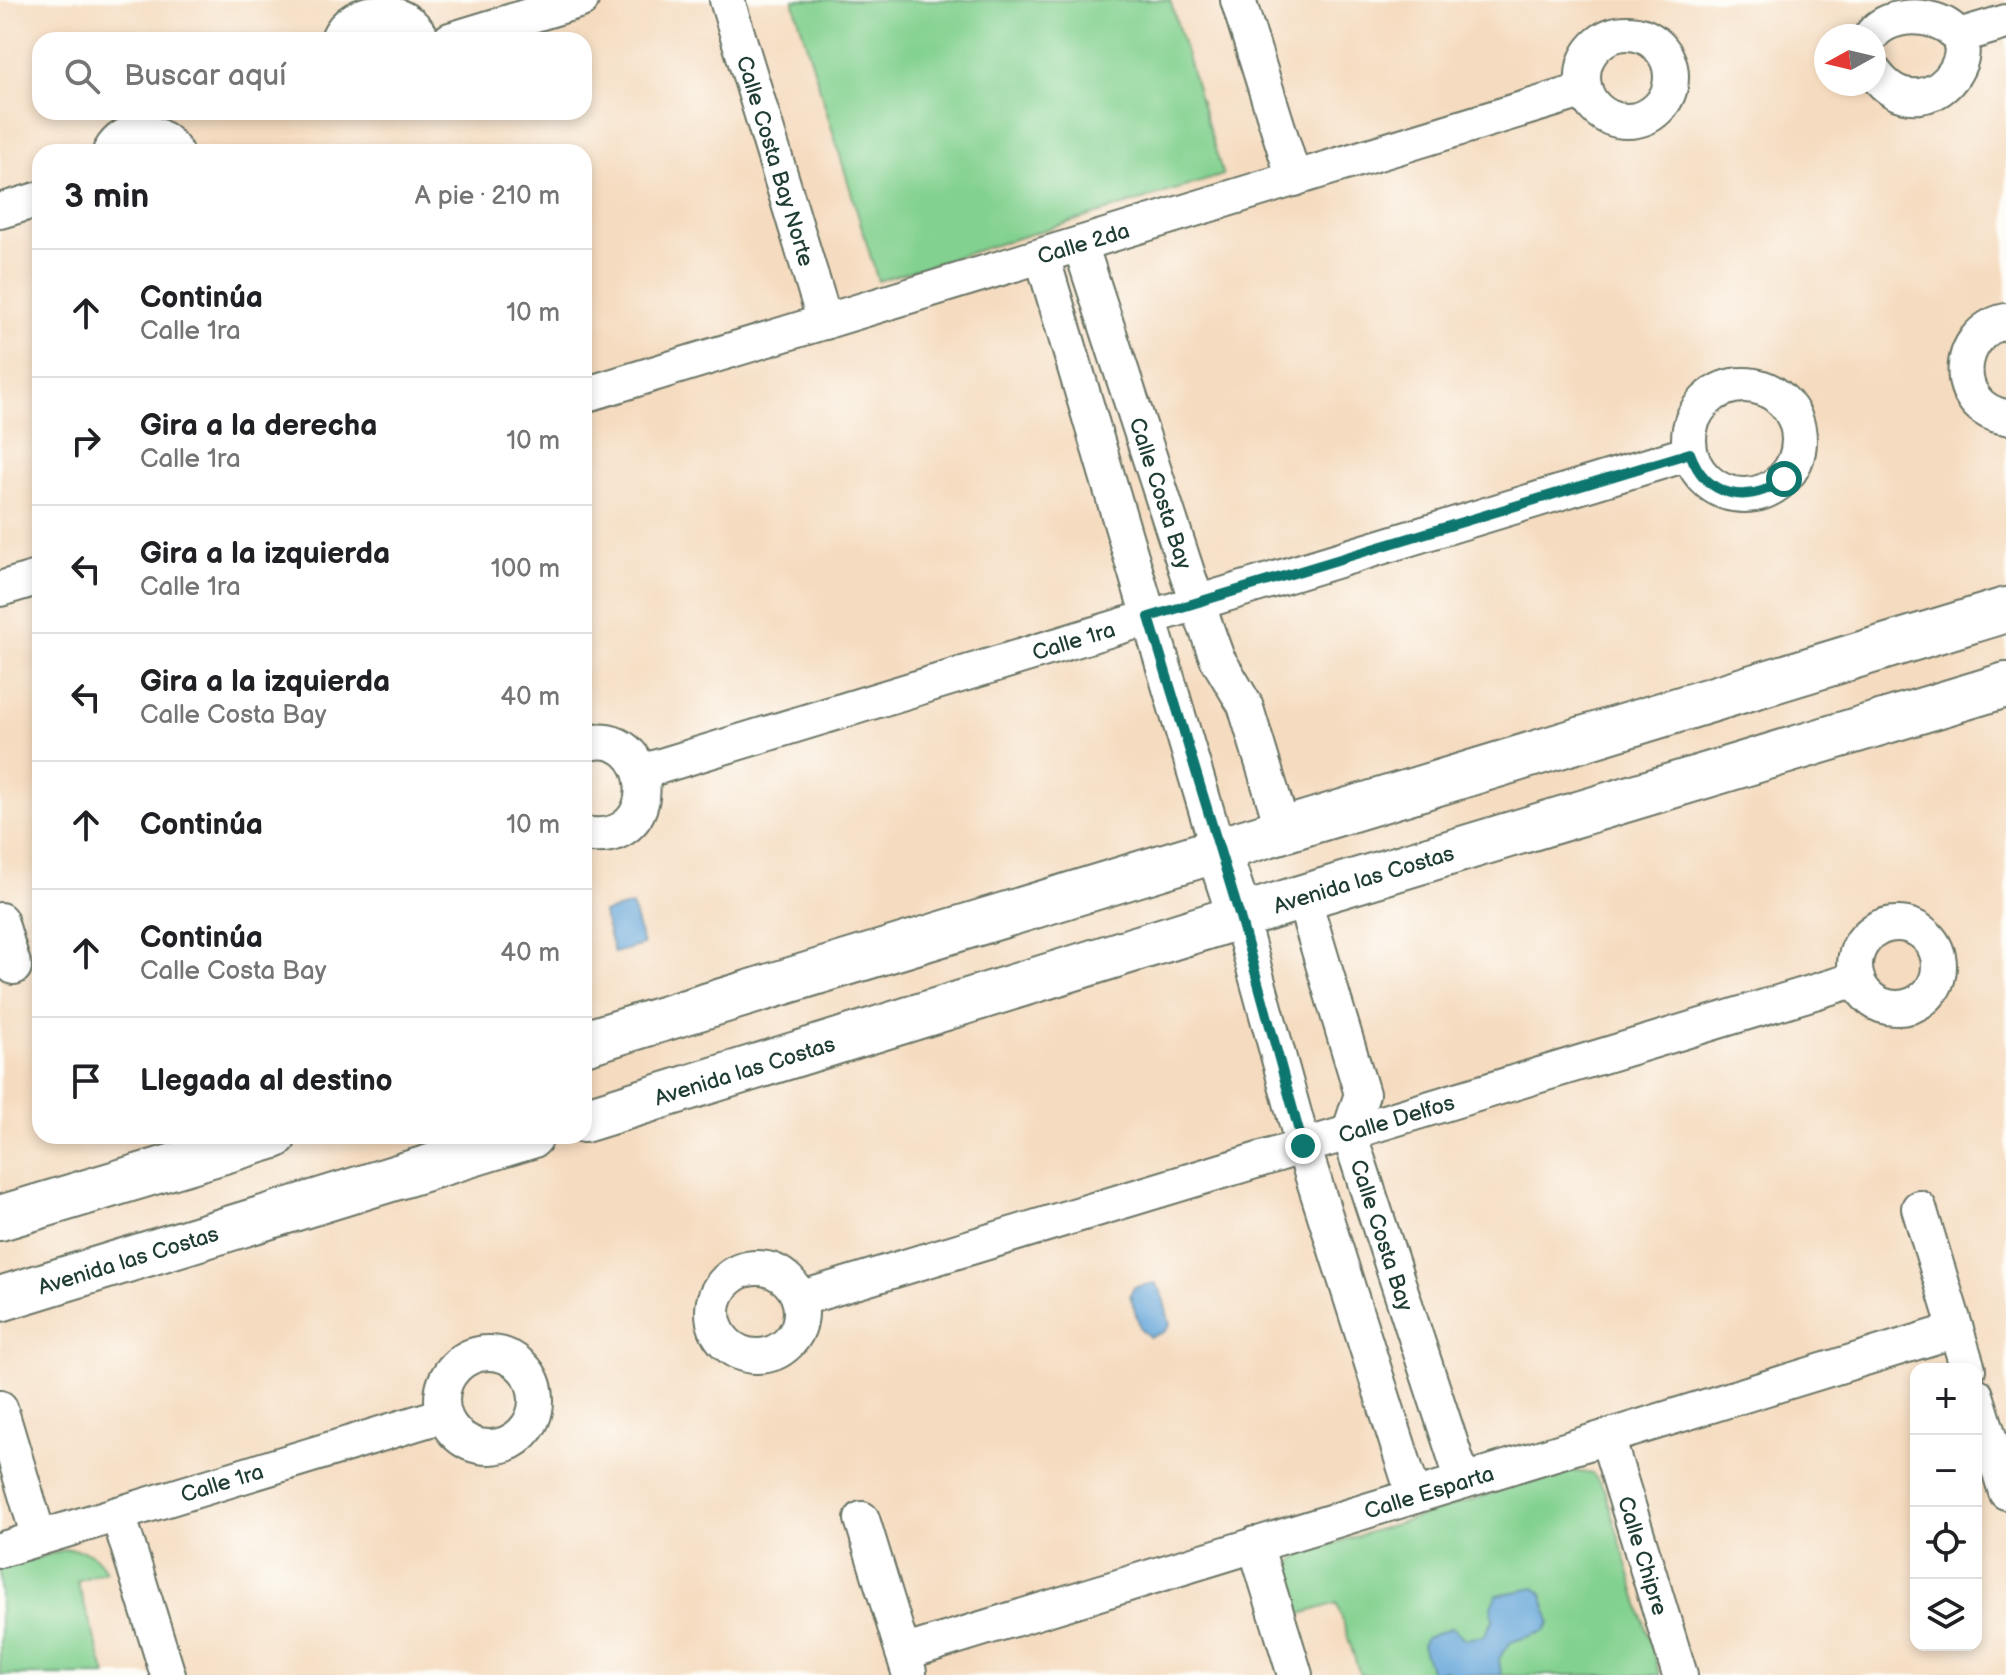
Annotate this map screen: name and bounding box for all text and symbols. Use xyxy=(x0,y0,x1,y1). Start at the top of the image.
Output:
north arrow xyxy=(1814,24,1886,96)
search box xyxy=(32,32,592,120)
street label: Calle Costa Bay Norte xyxy=(730,53,819,270)
icon: search xyxy=(60,54,104,98)
text: Buscar aquí xyxy=(124,58,286,94)
text: 3 min xyxy=(64,176,149,217)
text: A pie · 210 m xyxy=(415,181,560,212)
street label: Calle 2da xyxy=(1034,218,1133,271)
text: Continúa xyxy=(140,280,263,316)
icon: ahead xyxy=(64,291,108,335)
text: 10 m xyxy=(506,298,560,329)
text: Calle 1ra xyxy=(140,316,241,347)
text: Gira a la derecha xyxy=(140,408,377,444)
street label: Calle Costa Bay xyxy=(1122,414,1197,573)
icon: right xyxy=(64,419,108,463)
text: 10 m xyxy=(506,426,560,457)
text: Calle 1ra xyxy=(140,444,241,475)
route start xyxy=(1766,461,1802,497)
text: Gira a la izquierda xyxy=(140,536,390,572)
icon: left xyxy=(64,547,108,591)
text: 100 m xyxy=(491,554,560,585)
text: Calle 1ra xyxy=(140,572,241,603)
street label: Calle 1ra xyxy=(1029,617,1119,667)
text: Gira a la izquierda xyxy=(140,664,390,700)
icon: left xyxy=(64,675,108,719)
text: 40 m xyxy=(500,682,560,713)
text: Calle Costa Bay xyxy=(140,700,326,731)
icon: ahead xyxy=(64,803,108,847)
text: Continúa xyxy=(140,807,263,843)
text: 10 m xyxy=(506,810,560,841)
street label: Avenida las Costas xyxy=(1270,840,1458,920)
text: Continúa xyxy=(140,920,263,956)
icon: ahead xyxy=(64,931,108,975)
text: 40 m xyxy=(500,938,560,969)
text: Calle Costa Bay xyxy=(140,956,326,987)
street label: Avenida las Costas xyxy=(651,1031,839,1112)
icon: arrive xyxy=(64,1059,108,1103)
text: Llegada al destino xyxy=(140,1063,393,1099)
street label: Calle Delfos xyxy=(1335,1089,1458,1150)
route end xyxy=(1285,1128,1321,1164)
street label: Calle Costa Bay xyxy=(1344,1156,1418,1315)
street label: Avenida las Costas xyxy=(35,1221,222,1302)
map controls xyxy=(1910,1363,1982,1651)
button: + xyxy=(1910,1363,1982,1435)
button: − xyxy=(1910,1435,1982,1507)
street label: Calle 1ra xyxy=(178,1458,267,1509)
street label: Calle Esparta xyxy=(1361,1461,1497,1526)
street label: Calle Chipre xyxy=(1611,1493,1673,1619)
button: locate xyxy=(1910,1507,1982,1579)
button: layers xyxy=(1910,1579,1982,1651)

